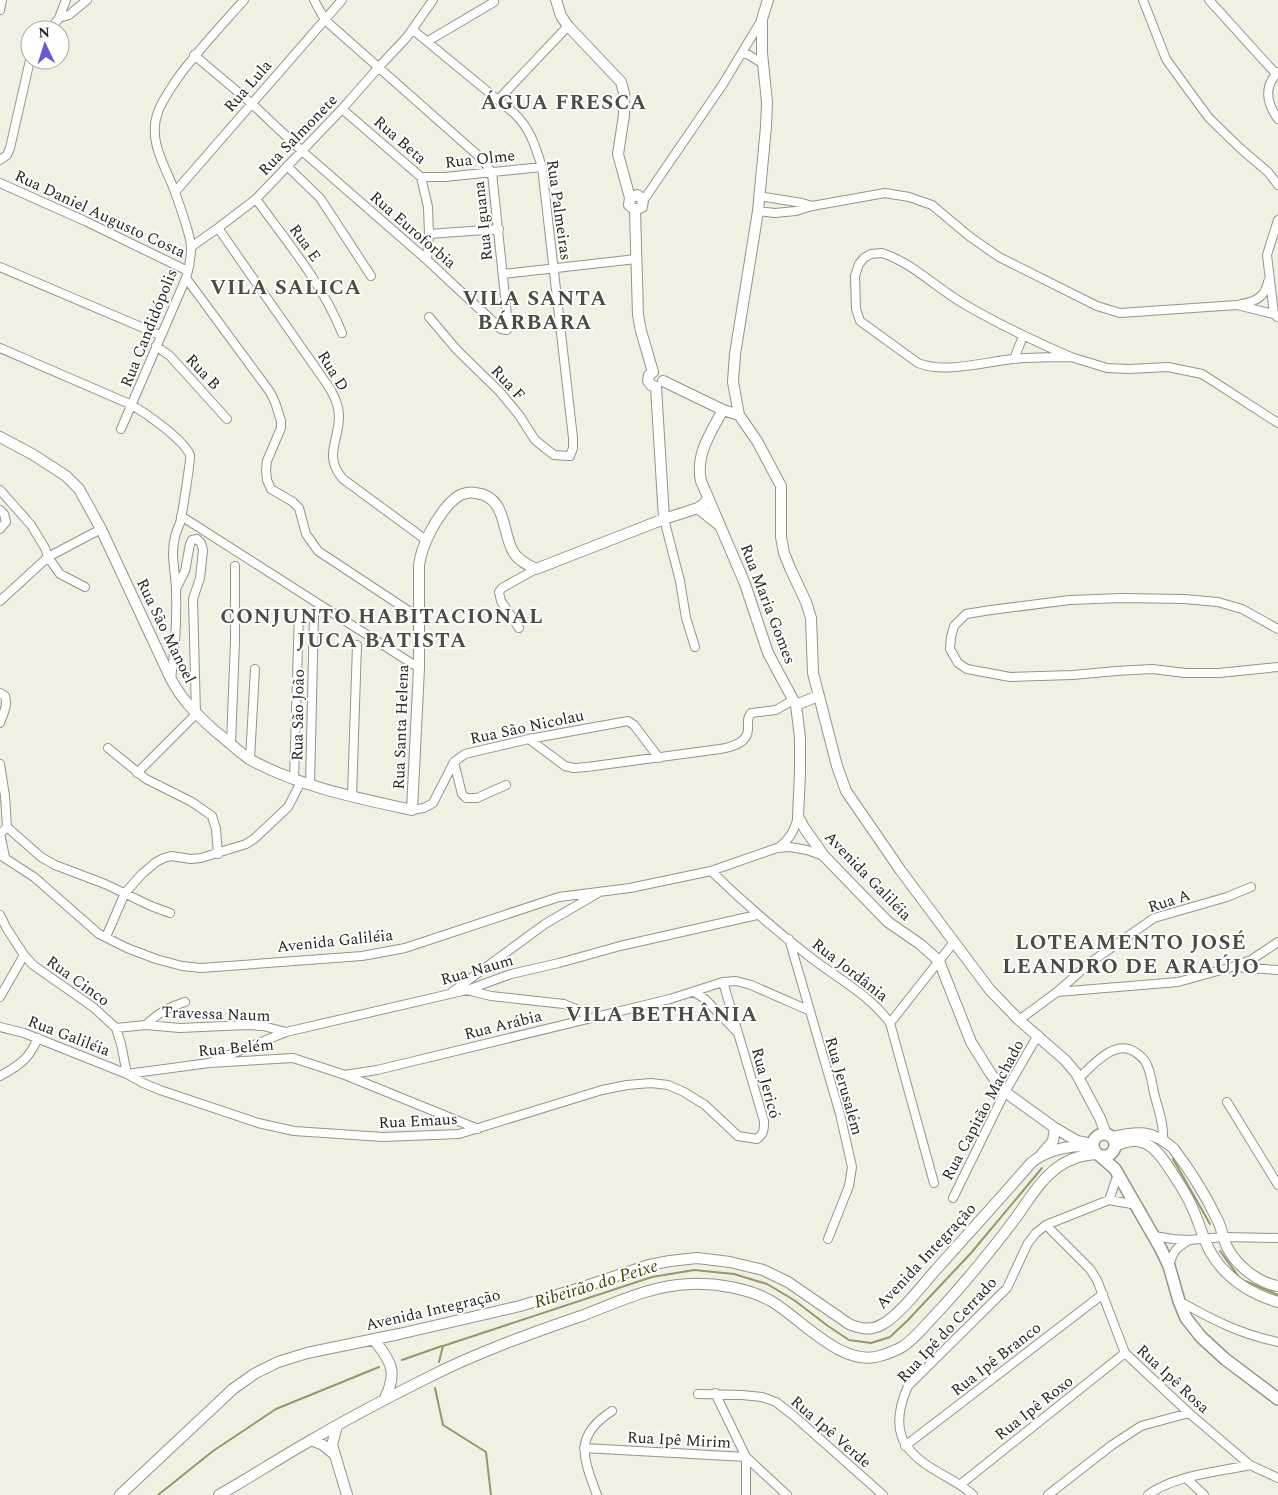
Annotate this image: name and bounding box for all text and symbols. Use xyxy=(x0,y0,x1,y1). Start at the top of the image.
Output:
north arrow xyxy=(20,20,70,70)
text: N xyxy=(38,22,51,43)
street label: Rua Lula xyxy=(218,54,278,118)
district label: ÁGUA FRESCA xyxy=(481,87,647,119)
street label: Rua Salmonete xyxy=(253,89,343,181)
street label: Rua Beta xyxy=(368,110,432,170)
street label: Rua Olme xyxy=(444,143,516,175)
street label: Rua Palmeiras xyxy=(540,158,578,262)
street label: Rua Daniel Augusto Costa xyxy=(11,164,190,264)
street label: Rua Iguana xyxy=(467,180,499,262)
street label: Rua Euroforbia xyxy=(364,186,462,275)
street label: Rua E xyxy=(283,219,327,267)
street label: Rua Candidópolis xyxy=(114,265,184,391)
district label: VILA SALICA xyxy=(210,272,362,304)
district label: VILA SANTA BÁRBARA xyxy=(462,283,608,339)
street label: Rua D xyxy=(311,346,355,396)
street label: Rua B xyxy=(180,348,226,396)
street label: Rua F xyxy=(485,360,531,406)
street label: Rua Maria Gomes xyxy=(734,540,802,668)
street label: Rua São Manoel xyxy=(130,574,202,688)
district label: CONJUNTO HABITACIONAL JUCA BATISTA xyxy=(220,601,544,657)
street label: Rua Santa Helena xyxy=(387,664,415,790)
street label: Rua São João xyxy=(285,669,311,761)
street label: Rua São Nicolau xyxy=(468,703,586,751)
street label: Avenida Galiléia xyxy=(819,826,917,926)
street label: Rua A xyxy=(1145,883,1193,919)
street label: Avenida Galiléia xyxy=(276,923,395,959)
district label: LOTEAMENTO JOSÉ LEANDRO DE ARAÚJO xyxy=(1002,927,1260,983)
street label: Rua Jordânia xyxy=(807,932,893,1008)
street label: Rua Naum xyxy=(438,948,516,992)
street label: Rua Cinco xyxy=(41,950,115,1012)
district label: VILA BETHÂNIA xyxy=(566,999,758,1031)
street label: Travessa Naum xyxy=(161,1000,271,1028)
street label: Rua Arábia xyxy=(462,1004,545,1046)
street label: Rua Galiléia xyxy=(24,1009,114,1063)
street label: Rua Belém xyxy=(197,1033,275,1063)
street label: Rua Jerusalém xyxy=(819,1034,870,1138)
street label: Rua Capitão Machado xyxy=(936,1035,1030,1185)
street label: Rua Jericó xyxy=(745,1045,787,1121)
street label: Rua Emaus xyxy=(378,1107,458,1135)
street label: Avenida Integração xyxy=(870,1197,982,1315)
water label: Ribeirão do Peixe xyxy=(531,1252,661,1316)
street label: Rua Ipê do Cerrado xyxy=(891,1271,1003,1389)
street label: Avenida Integração xyxy=(363,1283,503,1337)
street label: Rua Ipê Branco xyxy=(946,1316,1046,1402)
street label: Rua Ipê Rosa xyxy=(1131,1339,1215,1419)
street label: Rua Ipê Roxo xyxy=(990,1370,1078,1446)
street label: Rua Ipê Verde xyxy=(785,1390,877,1474)
street label: Rua Ipê Mirim xyxy=(626,1425,732,1455)

